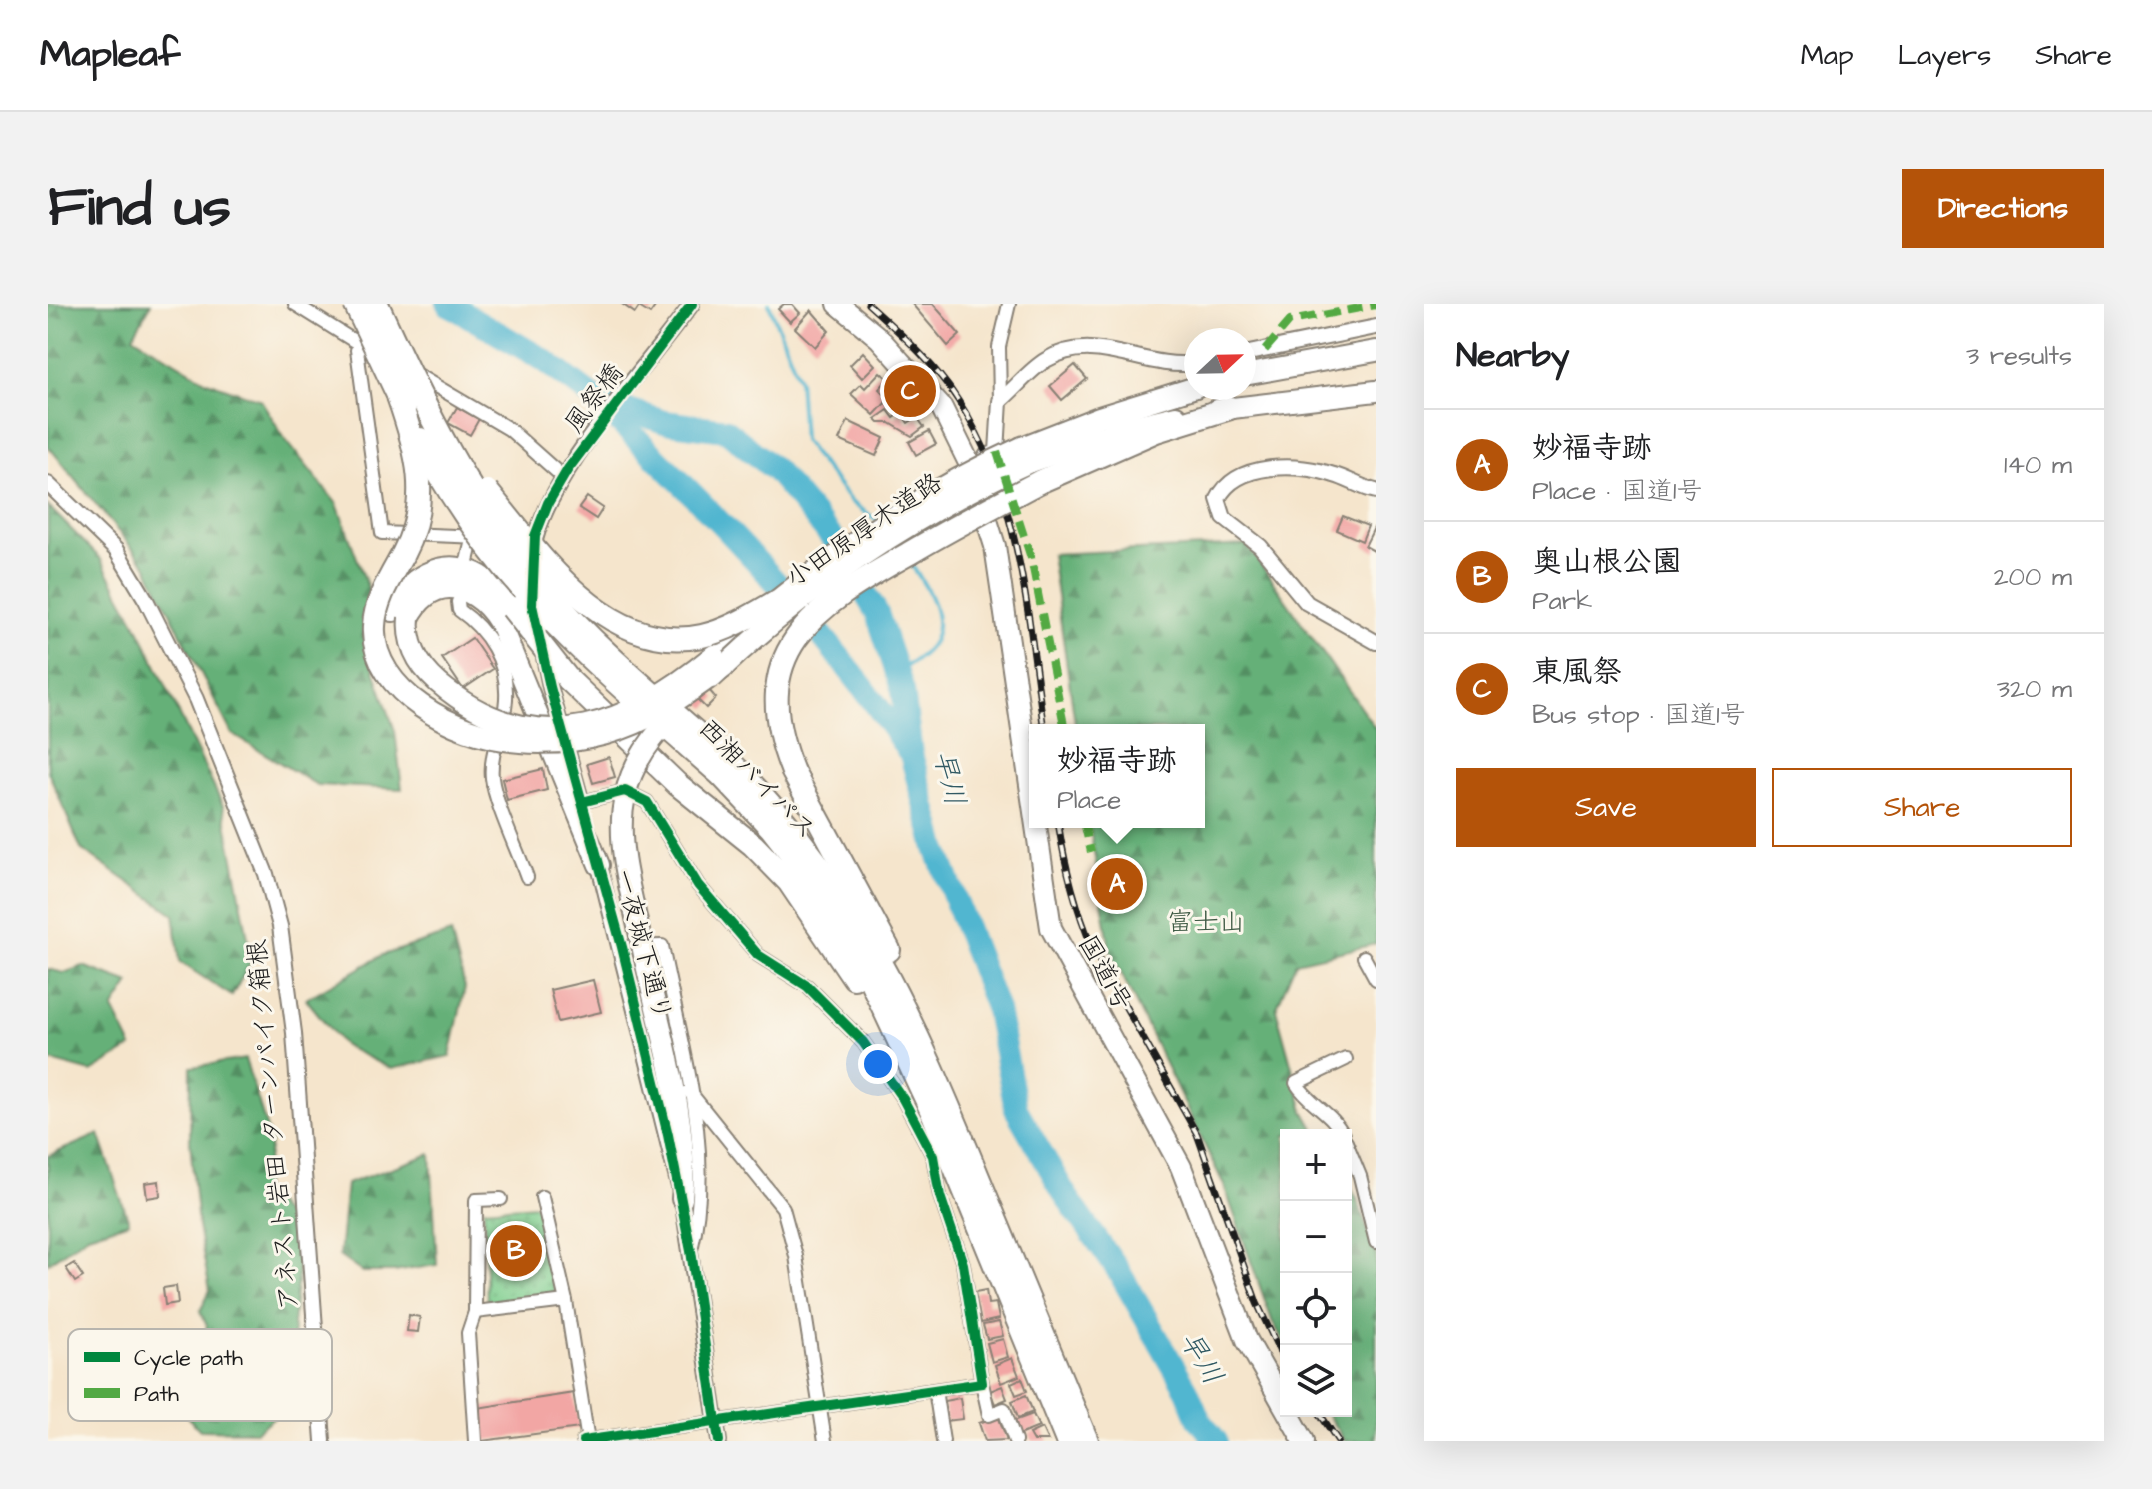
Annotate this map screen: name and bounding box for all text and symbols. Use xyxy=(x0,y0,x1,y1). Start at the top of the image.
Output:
text: Mapleaf xyxy=(40,29,180,81)
text: Map xyxy=(1801,36,1854,75)
text: Layers xyxy=(1898,36,1991,75)
text: Share xyxy=(2035,36,2112,75)
text: Find us xyxy=(48,169,231,247)
button: Directions xyxy=(1902,169,2104,248)
north arrow xyxy=(1184,328,1256,400)
text: Nearby xyxy=(1456,332,1570,380)
text: 3 results xyxy=(1966,338,2072,374)
street label: 風祭橋 xyxy=(556,356,632,440)
pin: C xyxy=(884,361,936,421)
text: 妙福寺跡 xyxy=(1532,427,1652,469)
text: A xyxy=(1474,447,1490,483)
text: 140 m xyxy=(2004,447,2072,483)
street label: 小田原厚木道路 xyxy=(778,464,950,596)
text: Place · 国道1号 xyxy=(1532,473,1702,509)
text: 奥山根公園 xyxy=(1532,541,1682,583)
text: B xyxy=(1473,559,1491,595)
text: 200 m xyxy=(1994,559,2072,595)
text: Park xyxy=(1532,583,1592,619)
text: 東風祭 xyxy=(1532,651,1622,693)
text: C xyxy=(1473,671,1491,707)
text: 320 m xyxy=(1997,671,2072,707)
text: Bus stop · 国道1号 xyxy=(1532,697,1746,733)
street label: 西湘バイパス xyxy=(690,711,824,847)
popup xyxy=(1029,724,1205,828)
text: 妙福寺跡 xyxy=(1057,740,1177,782)
water label: 早川 xyxy=(923,746,975,810)
button: Save xyxy=(1456,768,1756,847)
button: Share xyxy=(1772,768,2072,847)
text: Place xyxy=(1057,782,1121,818)
pin: A xyxy=(1091,854,1143,914)
street label: 一夜城下通り xyxy=(605,865,681,1025)
park label: 富士山 xyxy=(1167,904,1245,940)
street label: 国道1号 xyxy=(1070,929,1140,1017)
street label: アネスト岩田 ターンパイク箱根 xyxy=(239,938,307,1312)
your location xyxy=(858,1044,898,1084)
map controls xyxy=(1280,1129,1352,1417)
button: + xyxy=(1280,1129,1352,1201)
button: − xyxy=(1280,1201,1352,1273)
pin: B xyxy=(490,1221,542,1281)
button: locate xyxy=(1280,1273,1352,1345)
water label: 早川 xyxy=(1170,1324,1232,1392)
legend xyxy=(68,1329,332,1421)
text: Cycle path xyxy=(134,1343,243,1375)
button: layers xyxy=(1280,1345,1352,1417)
text: Path xyxy=(134,1379,179,1410)

